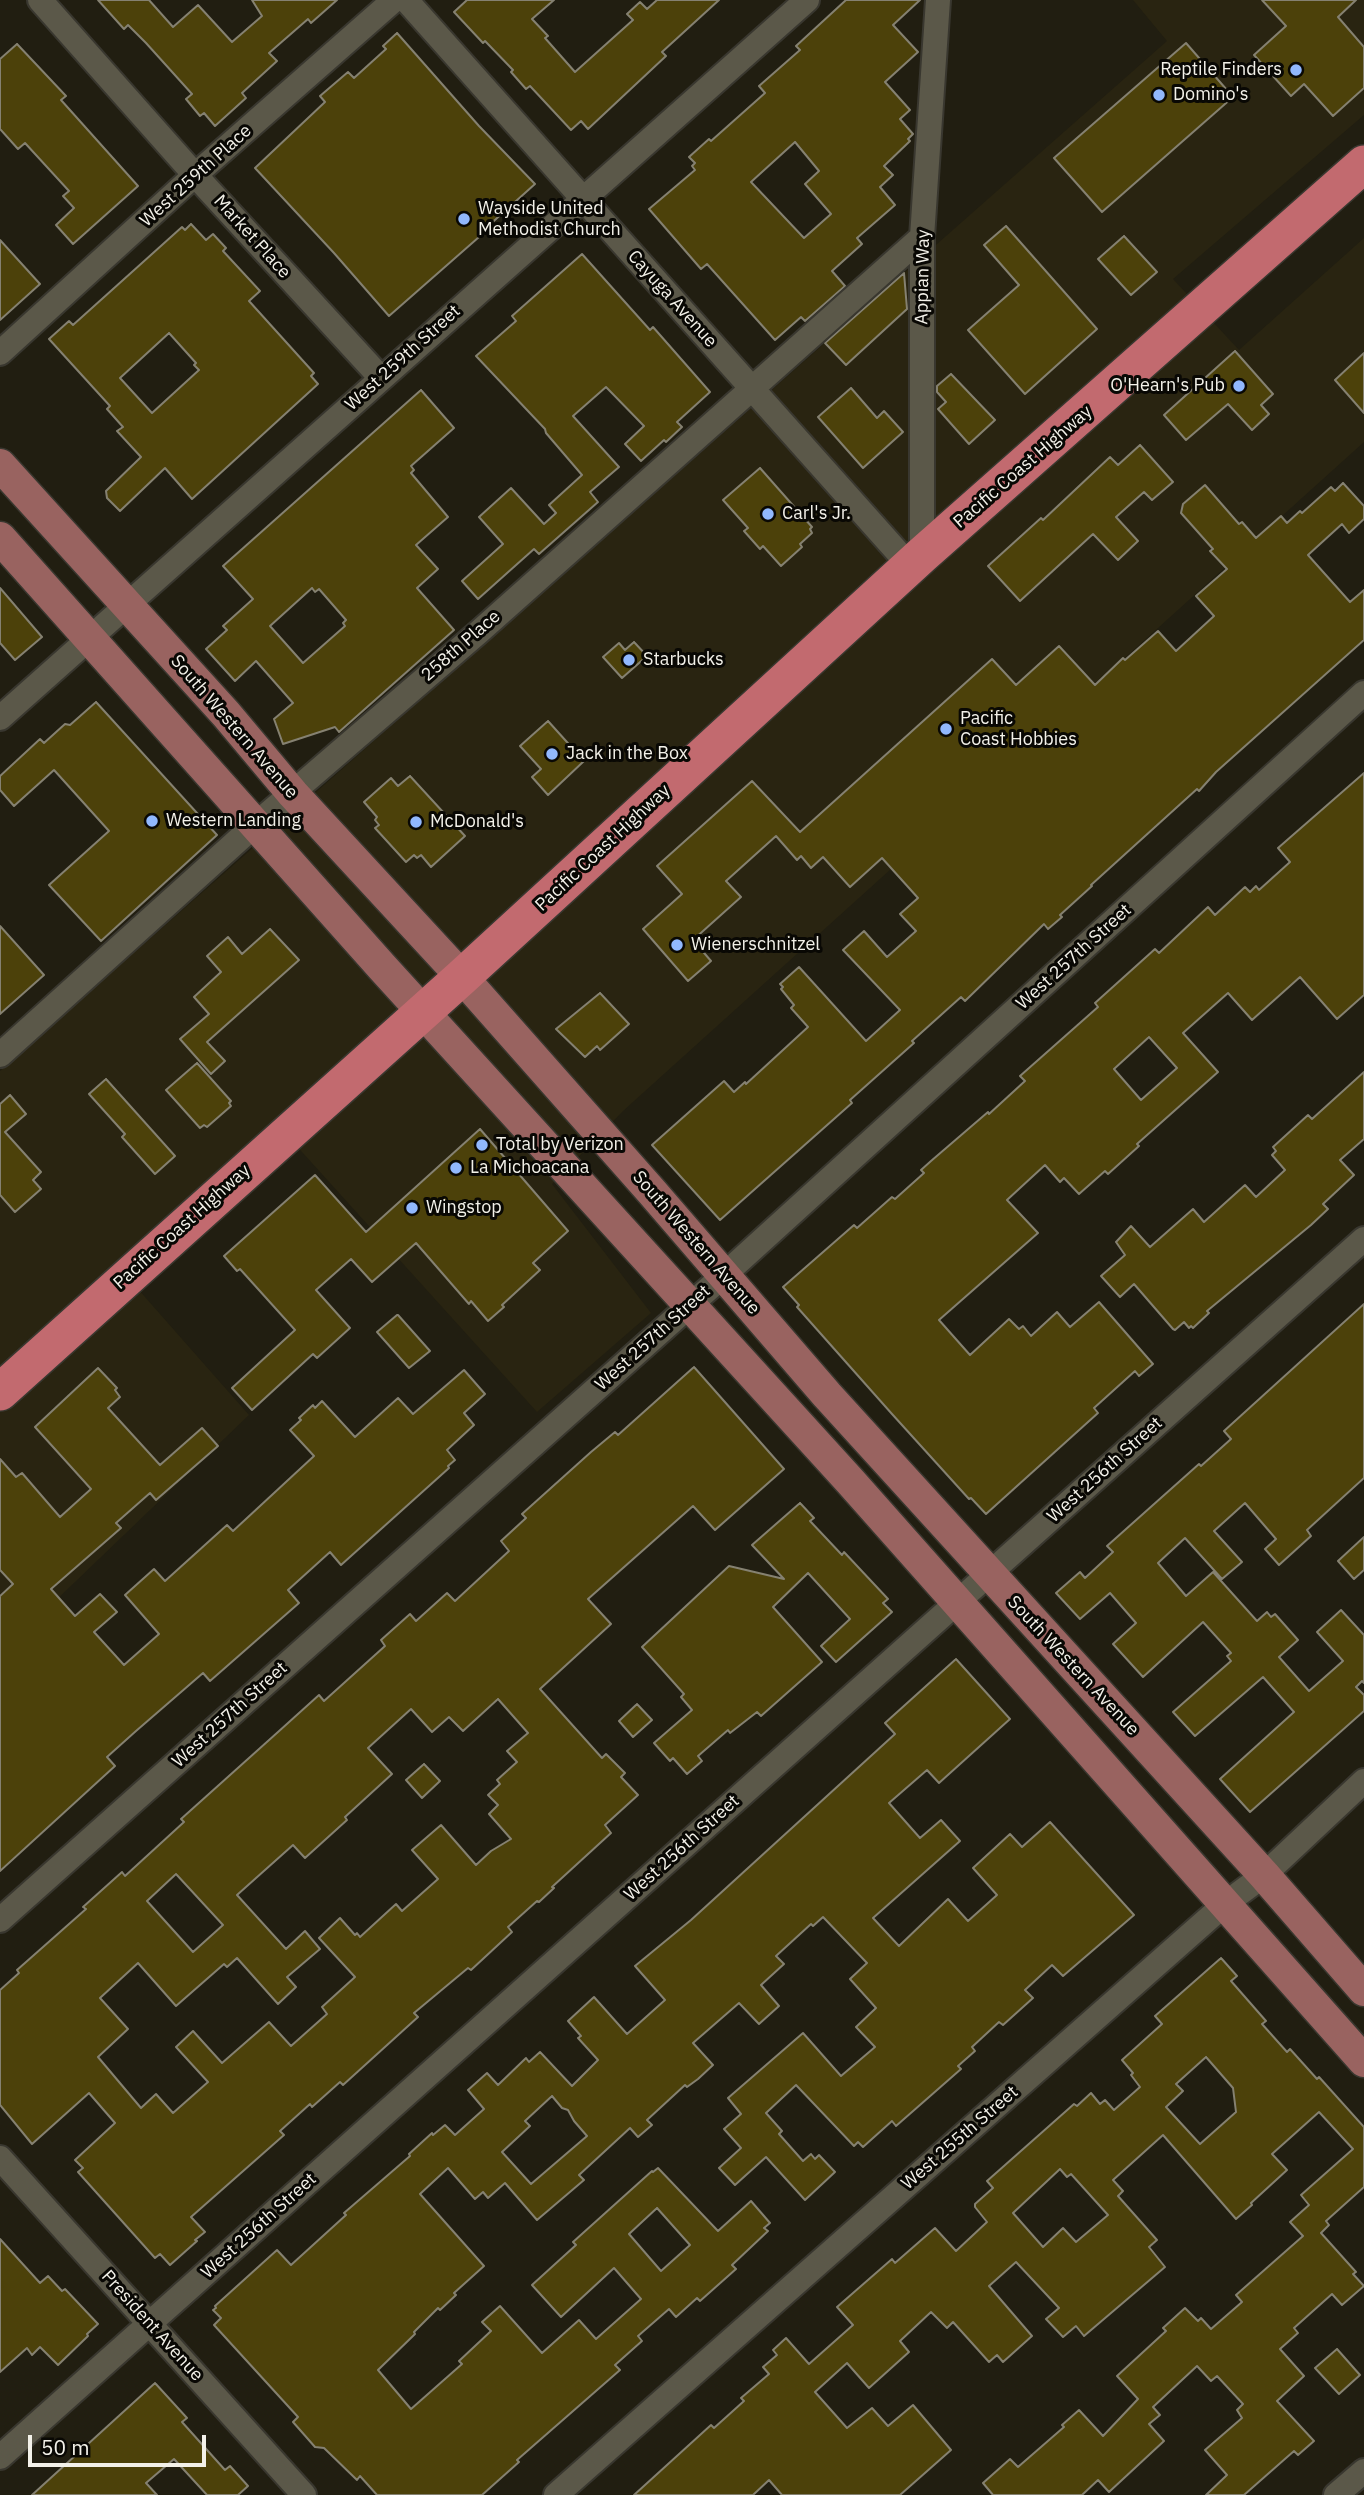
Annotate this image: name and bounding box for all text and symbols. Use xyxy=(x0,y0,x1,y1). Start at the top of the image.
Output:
place label: Reptile Finders xyxy=(1160,59,1282,81)
marker: Reptile Finders xyxy=(1288,62,1304,78)
place label: Domino's xyxy=(1173,84,1248,106)
marker: Domino's xyxy=(1151,87,1167,103)
street label: West 259th Place xyxy=(136,120,256,232)
street label: Market Place xyxy=(209,191,295,283)
place label: Wayside United Methodist Church xyxy=(478,198,621,241)
marker: Wayside United Methodist Church xyxy=(456,211,472,227)
street label: Appian Way xyxy=(911,229,935,325)
street label: Cayuga Avenue xyxy=(623,246,721,352)
street label: West 259th Street xyxy=(341,301,465,415)
place label: O'Hearn's Pub xyxy=(1110,375,1225,397)
marker: O'Hearn's Pub xyxy=(1231,378,1247,394)
street label: Pacific Coast Highway xyxy=(949,401,1097,533)
place label: Carl's Jr. xyxy=(782,503,851,525)
marker: Carl's Jr. xyxy=(760,506,776,522)
street label: 258th Place xyxy=(417,606,505,686)
place label: Starbucks xyxy=(643,649,724,671)
street label: South Western Avenue xyxy=(166,651,302,803)
marker: Starbucks xyxy=(621,652,637,668)
place label: Pacific Coast Hobbies xyxy=(960,708,1077,750)
marker: Pacific Coast Hobbies xyxy=(938,721,954,737)
place label: Jack in the Box xyxy=(566,743,688,765)
marker: Jack in the Box xyxy=(544,746,560,762)
street label: Pacific Coast Highway xyxy=(531,780,675,916)
place label: Western Landing xyxy=(166,810,301,832)
place label: McDonald's xyxy=(430,811,524,833)
marker: Western Landing xyxy=(144,813,160,829)
marker: McDonald's xyxy=(408,814,424,830)
street label: West 257th Street xyxy=(1012,900,1136,1014)
place label: Wienerschnitzel xyxy=(691,934,820,956)
marker: Wienerschnitzel xyxy=(669,937,685,953)
place label: Total by Verizon xyxy=(496,1134,624,1156)
marker: Total by Verizon xyxy=(474,1137,490,1153)
place label: La Michoacana xyxy=(470,1157,589,1179)
street label: Pacific Coast Highway xyxy=(109,1160,255,1294)
marker: La Michoacana xyxy=(448,1160,464,1176)
street label: South Western Avenue xyxy=(628,1167,764,1319)
place label: Wingstop xyxy=(426,1197,502,1219)
marker: Wingstop xyxy=(404,1200,420,1216)
street label: West 257th Street xyxy=(591,1281,715,1395)
street label: West 256th Street xyxy=(1043,1413,1167,1527)
street label: South Western Avenue xyxy=(1003,1592,1143,1740)
street label: West 257th Street xyxy=(168,1658,292,1772)
street label: West 256th Street xyxy=(620,1791,744,1905)
street label: West 255th Street xyxy=(897,2081,1023,2195)
street label: West 256th Street xyxy=(197,2169,321,2283)
street label: President Avenue xyxy=(97,2266,207,2386)
scale bar xyxy=(32,2422,210,2466)
text: 50 m xyxy=(41,2433,90,2461)

